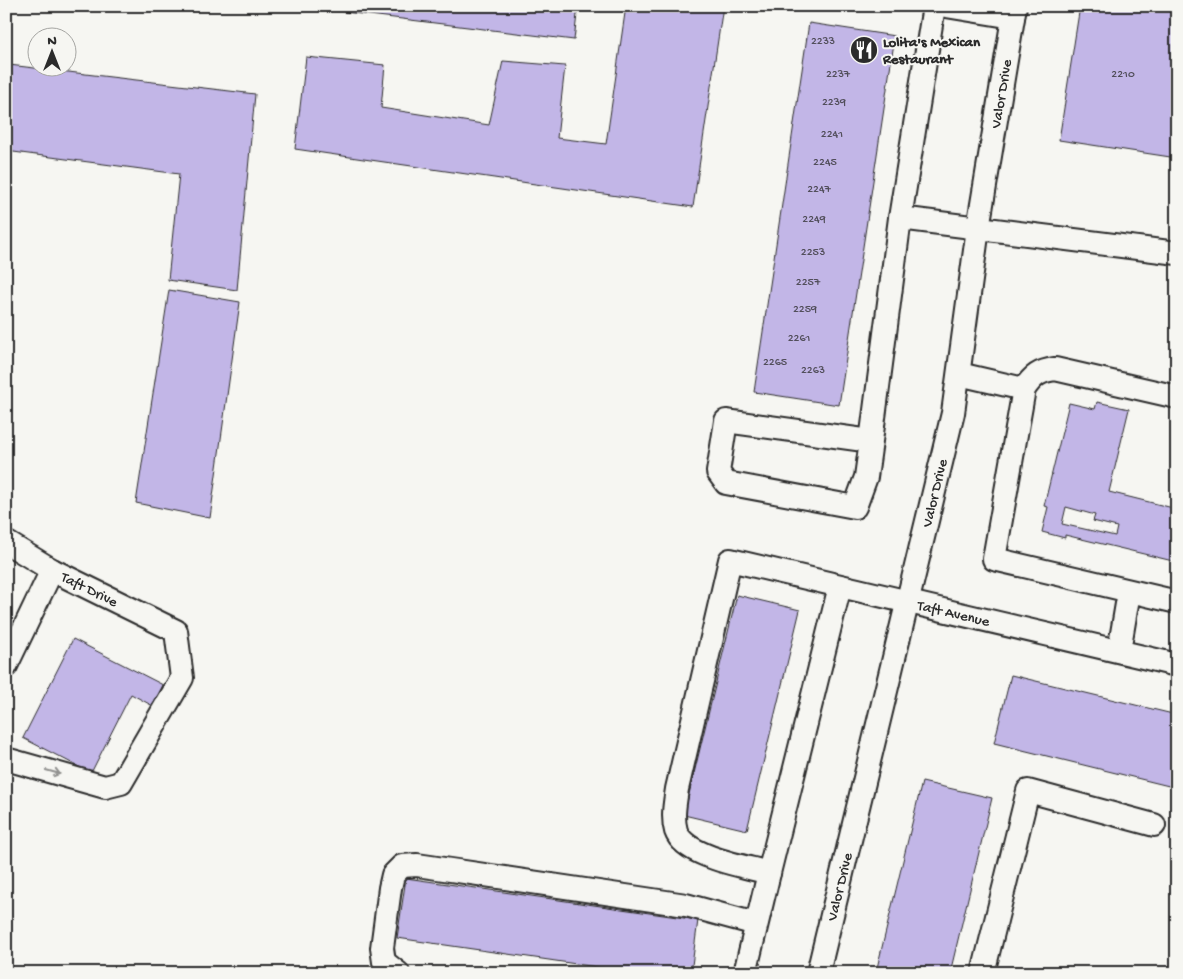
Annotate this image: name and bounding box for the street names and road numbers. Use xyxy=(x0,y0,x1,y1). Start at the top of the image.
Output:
street label: Valor Drive xyxy=(988,58,1017,131)
street label: Valor Drive xyxy=(919,457,953,530)
street label: Taft Drive xyxy=(57,568,121,612)
street label: Taft Avenue xyxy=(914,597,991,632)
street label: Valor Drive xyxy=(824,851,858,924)

